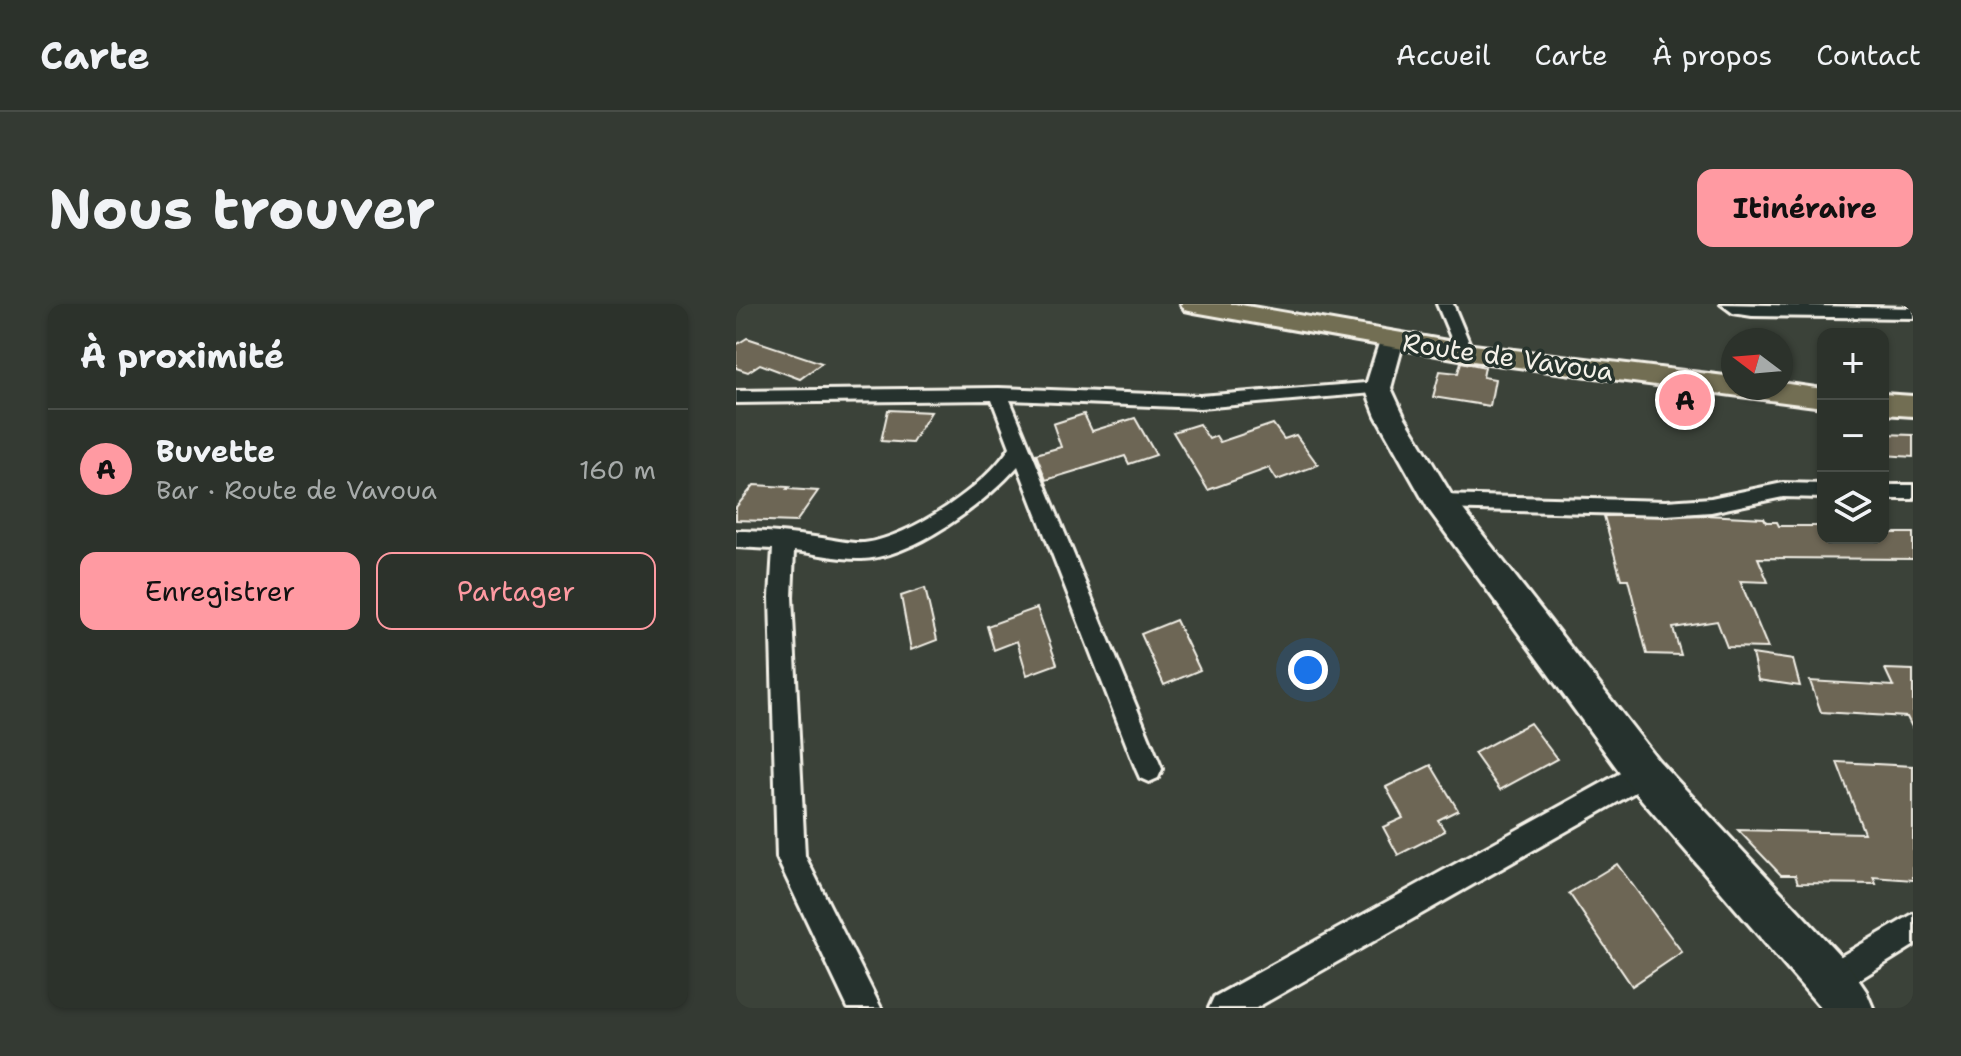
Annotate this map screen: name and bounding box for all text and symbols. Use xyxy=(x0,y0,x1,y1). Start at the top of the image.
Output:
text: Carte xyxy=(40,30,150,81)
text: Accueil xyxy=(1396,36,1490,74)
text: Carte xyxy=(1534,36,1608,74)
text: À propos xyxy=(1652,36,1772,74)
text: Contact xyxy=(1816,36,1921,74)
button: Itinéraire xyxy=(1697,169,1913,247)
text: Nous trouver xyxy=(48,171,435,246)
street label: Route de Vavoua xyxy=(1400,324,1616,389)
north arrow xyxy=(1721,328,1793,400)
map controls xyxy=(1817,328,1889,544)
button: + xyxy=(1817,328,1889,400)
text: À proximité xyxy=(80,333,284,379)
pin: A xyxy=(1659,370,1711,430)
button: − xyxy=(1817,400,1889,472)
text: Buvette xyxy=(156,431,275,472)
text: A xyxy=(96,452,116,487)
text: 160 m xyxy=(579,452,656,487)
text: Bar · Route de Vavoua xyxy=(156,472,437,507)
button: layers xyxy=(1817,472,1889,544)
button: Enregistrer xyxy=(80,552,360,630)
button: Partager xyxy=(376,552,656,630)
your location xyxy=(1288,650,1328,690)

